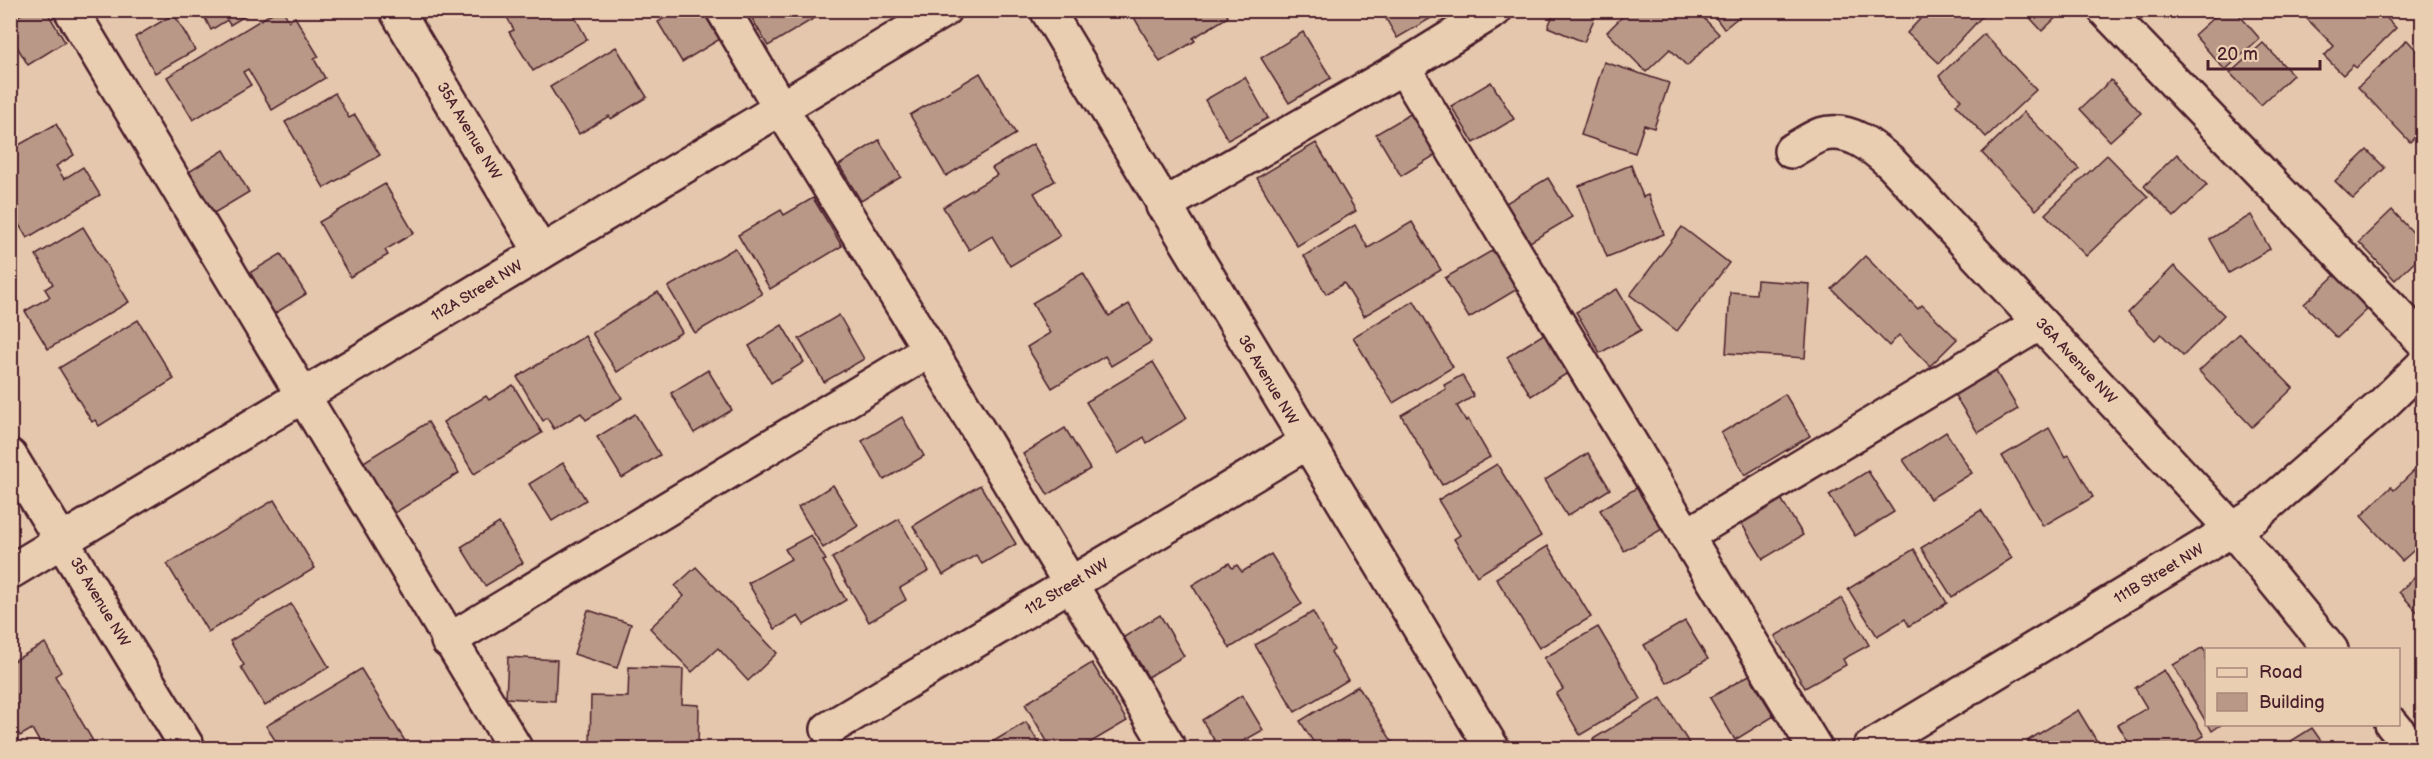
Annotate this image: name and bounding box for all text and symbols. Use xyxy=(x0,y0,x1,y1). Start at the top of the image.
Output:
scale bar xyxy=(2208,33,2320,71)
text: 20 m xyxy=(2217,44,2258,65)
street label: 35A Avenue NW xyxy=(432,79,506,184)
street label: 112A Street NW xyxy=(428,256,527,326)
street label: 36A Avenue NW xyxy=(2031,314,2121,408)
street label: 36 Avenue NW xyxy=(1234,331,1303,429)
street label: 111B Street NW xyxy=(2110,539,2208,608)
street label: 35 Avenue NW xyxy=(66,554,134,651)
street label: 112 Street NW xyxy=(1022,554,1113,619)
legend xyxy=(2205,648,2400,726)
text: Road xyxy=(2259,662,2303,683)
text: Building xyxy=(2259,692,2325,713)

